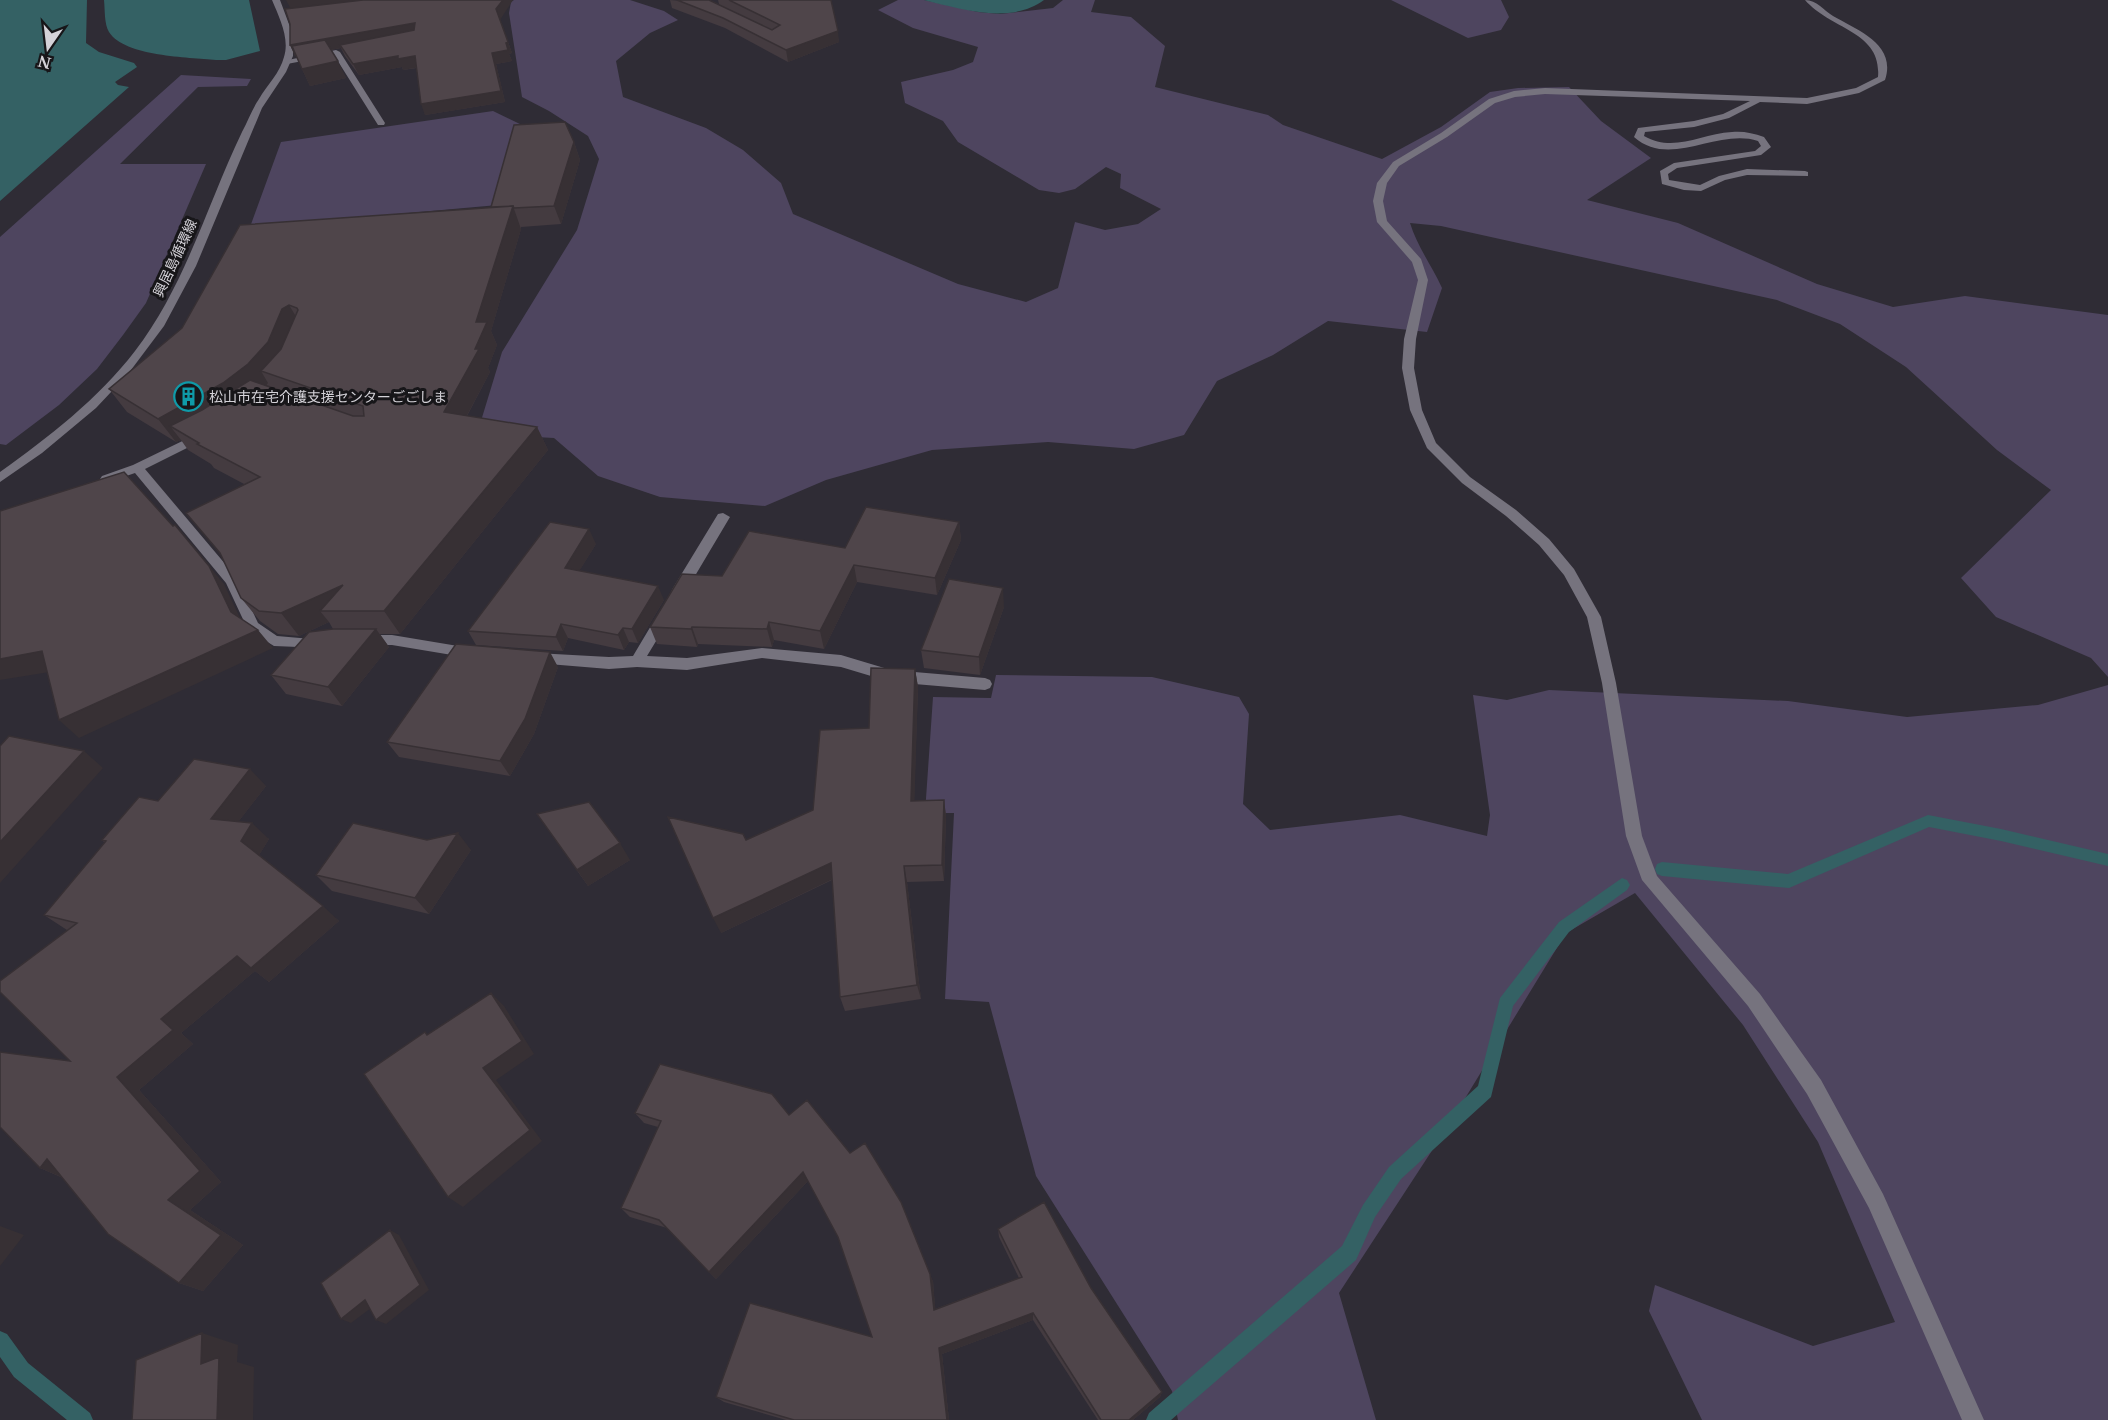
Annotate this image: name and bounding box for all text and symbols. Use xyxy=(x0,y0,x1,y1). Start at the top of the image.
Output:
north arrow xyxy=(18,18,78,78)
text: N xyxy=(35,50,53,75)
street label: 興居島循環線 xyxy=(148,216,201,300)
building icon: 松山市在宅介護支援センターごごしま xyxy=(172,381,204,413)
place label: 松山市在宅介護支援センターごごしま xyxy=(209,387,447,406)

